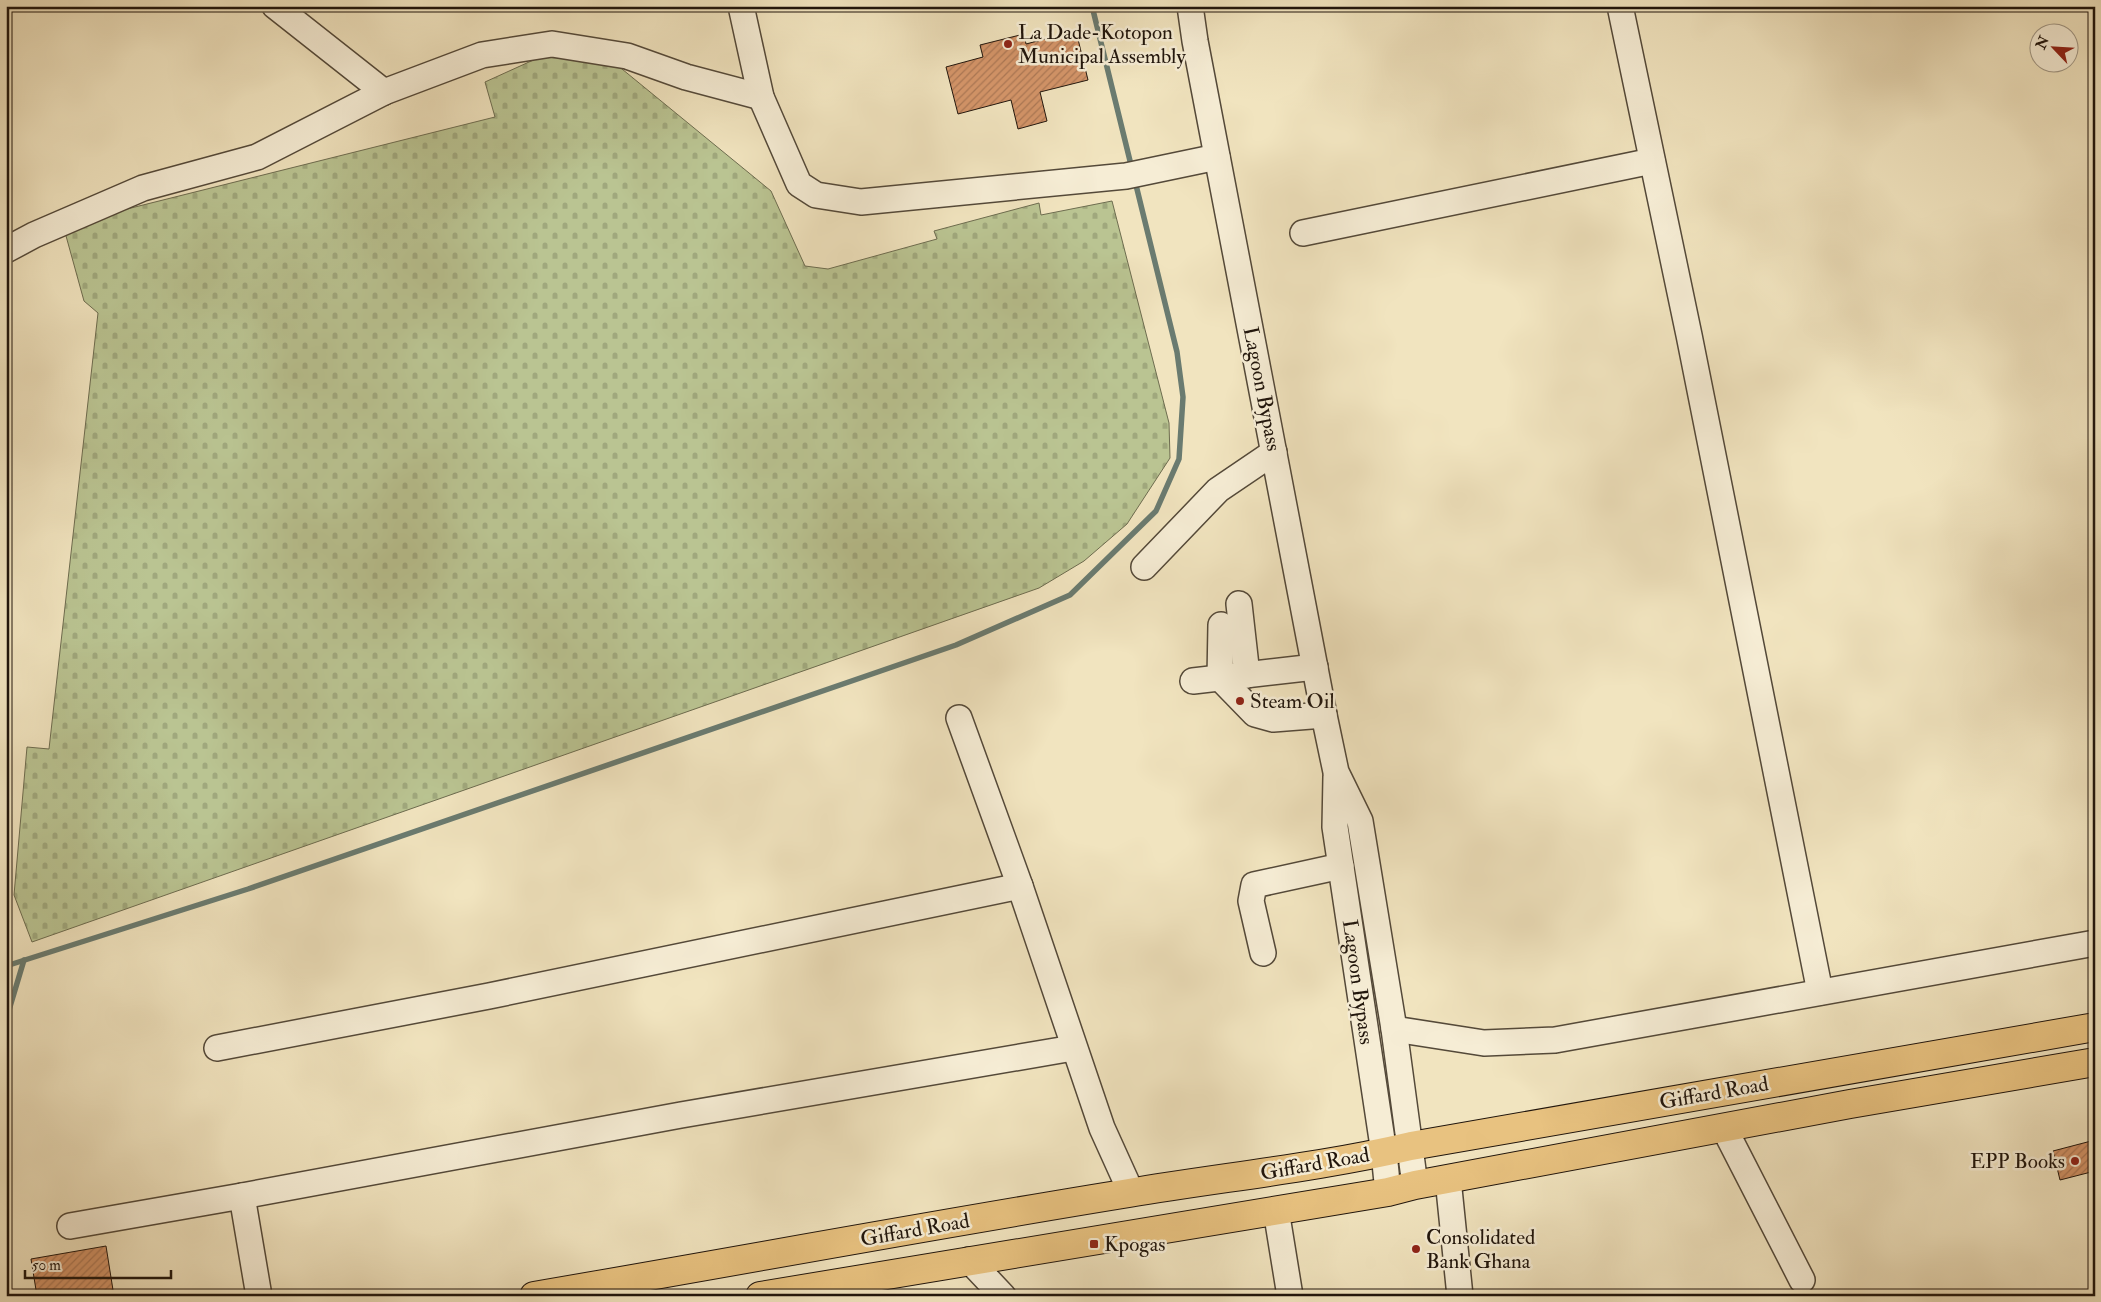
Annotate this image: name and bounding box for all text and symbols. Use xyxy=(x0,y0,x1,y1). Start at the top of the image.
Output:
place label: La Dade-Kotopon Municipal Assembly xyxy=(1018,19,1186,70)
north arrow xyxy=(2028,22,2078,72)
text: N xyxy=(2032,33,2053,53)
marker: La Dade-Kotopon Municipal Assembly xyxy=(1002,38,1014,50)
street label: Lagoon Bypass xyxy=(1237,324,1287,454)
place label: Steam Oil xyxy=(1250,688,1335,715)
marker: Steam Oil xyxy=(1234,695,1246,707)
street label: Lagoon Bypass xyxy=(1336,918,1380,1046)
street label: Giffard Road xyxy=(1657,1070,1771,1116)
street label: Giffard Road xyxy=(1258,1141,1372,1187)
place label: EPP Books xyxy=(1970,1148,2065,1175)
marker: EPP Books xyxy=(2069,1155,2081,1167)
street label: Giffard Road xyxy=(858,1207,972,1253)
place label: Consolidated Bank Ghana xyxy=(1426,1224,1536,1275)
place label: Kpogas xyxy=(1104,1231,1165,1258)
marker: Kpogas xyxy=(1088,1238,1100,1250)
marker: Consolidated Bank Ghana xyxy=(1410,1243,1422,1255)
scale bar xyxy=(25,1247,171,1279)
text: 50 m xyxy=(32,1256,61,1275)

